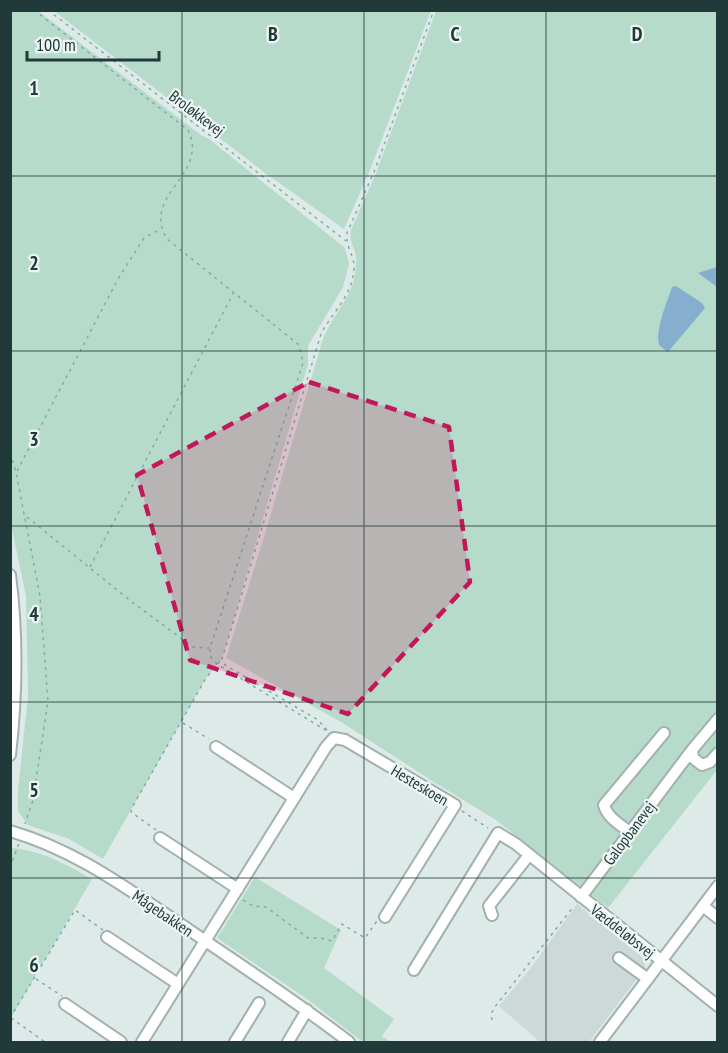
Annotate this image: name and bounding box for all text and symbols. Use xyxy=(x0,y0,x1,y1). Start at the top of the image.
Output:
text: B xyxy=(268,21,278,47)
text: C xyxy=(450,21,460,47)
text: D xyxy=(632,21,643,47)
scale bar xyxy=(27,24,159,62)
text: 100 m xyxy=(36,33,76,56)
text: 1 xyxy=(29,75,39,101)
street label: Broløkkevej xyxy=(165,86,229,140)
text: 2 xyxy=(29,250,39,276)
text: 3 xyxy=(29,426,39,452)
text: 4 xyxy=(29,601,39,627)
street label: Hesteskoen xyxy=(388,760,452,810)
text: 5 xyxy=(29,777,39,803)
street label: Galopbanevej xyxy=(598,797,660,869)
street label: Mågebakken xyxy=(129,885,197,941)
street label: Væddeløbsvej xyxy=(586,899,659,963)
text: 6 xyxy=(29,952,39,978)

